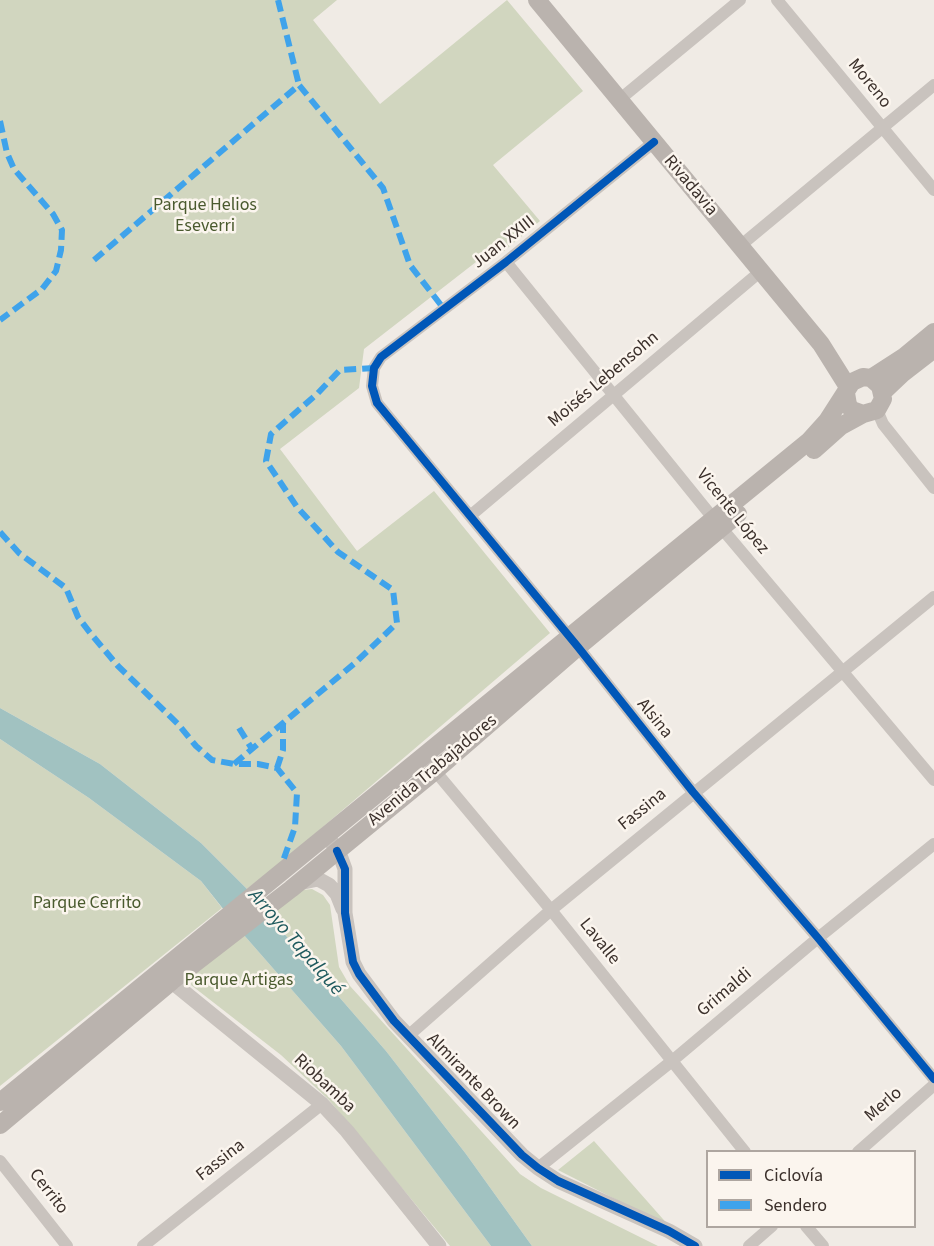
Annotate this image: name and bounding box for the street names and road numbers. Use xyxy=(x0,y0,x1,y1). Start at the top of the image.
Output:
street label: Moreno xyxy=(843,55,895,113)
street label: Rivadavia xyxy=(658,151,722,221)
street label: Juan XXIII xyxy=(468,212,540,274)
street label: Moisés Lebensohn xyxy=(544,327,664,433)
street label: Vicente López xyxy=(691,465,773,559)
street label: Alsina xyxy=(631,695,677,743)
street label: Avenida Trabajadores xyxy=(364,711,502,831)
street label: Fassina xyxy=(615,784,671,836)
street label: Lavalle xyxy=(574,915,624,969)
street label: Grimaldi xyxy=(693,964,757,1022)
street label: Almirante Brown xyxy=(421,1029,525,1135)
street label: Riobamba xyxy=(289,1050,359,1118)
street label: Merlo xyxy=(861,1083,907,1127)
street label: Fassina xyxy=(192,1135,250,1187)
street label: Cerrito xyxy=(24,1165,72,1219)

